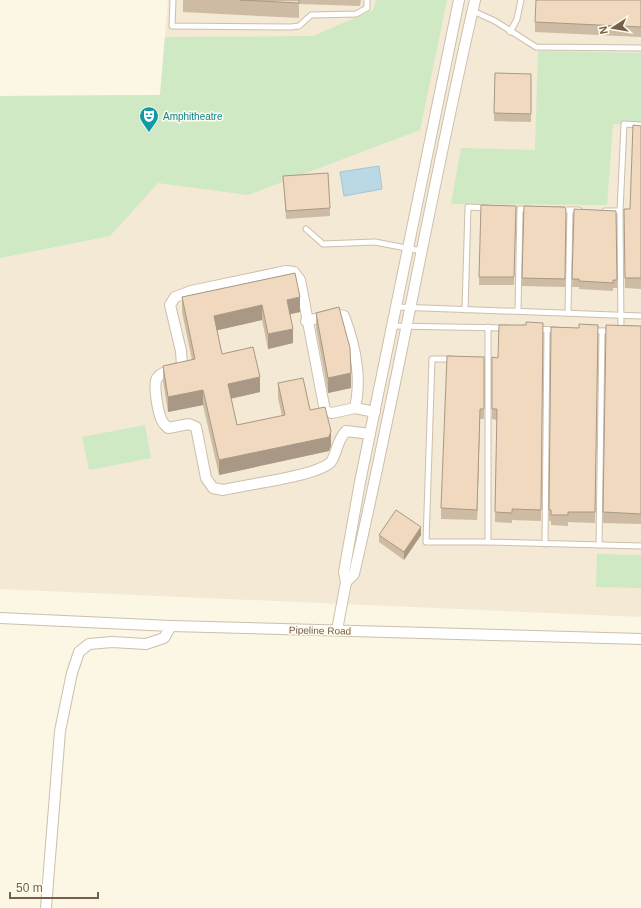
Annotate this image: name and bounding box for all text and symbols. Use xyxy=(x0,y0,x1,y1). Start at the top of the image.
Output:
north arrow xyxy=(593,8,633,48)
text: N xyxy=(597,25,610,35)
theatre icon: Amphitheatre xyxy=(138,105,160,133)
place label: Amphitheatre xyxy=(163,111,223,122)
street label: Pipeline Road xyxy=(289,624,351,637)
scale bar xyxy=(10,874,98,900)
text: 50 m xyxy=(16,881,43,895)

